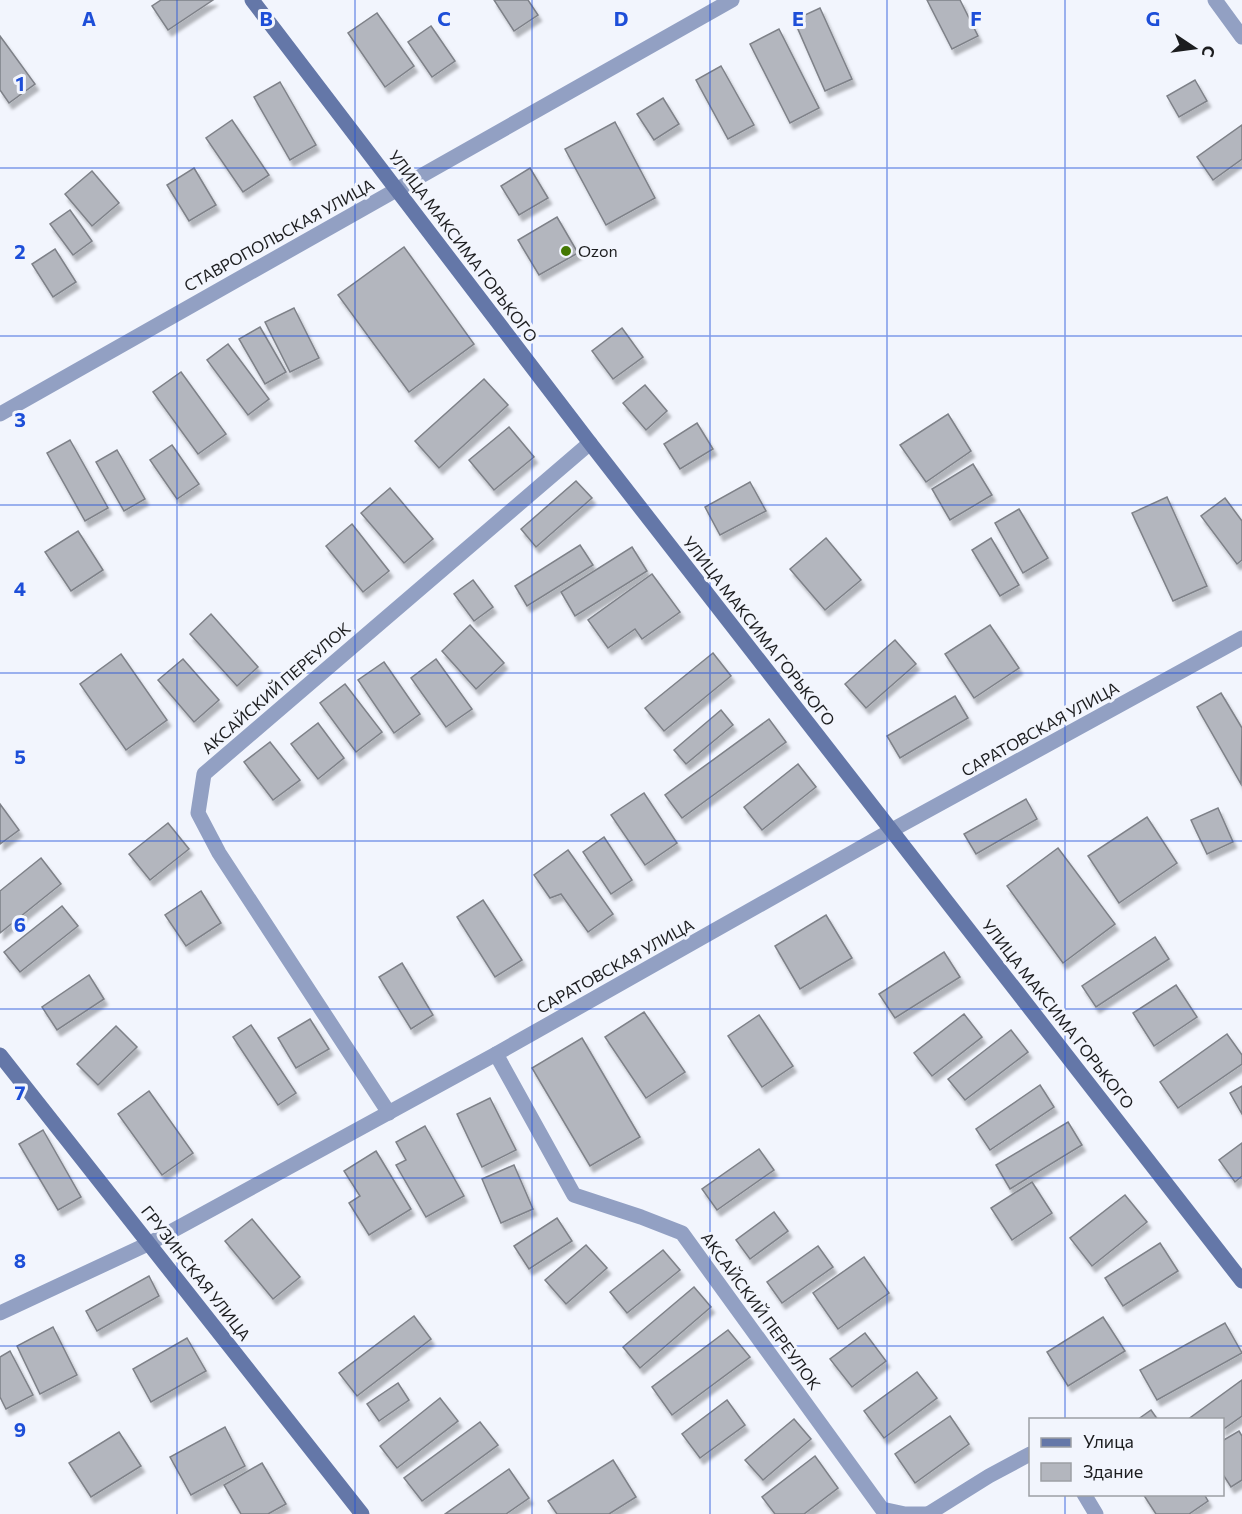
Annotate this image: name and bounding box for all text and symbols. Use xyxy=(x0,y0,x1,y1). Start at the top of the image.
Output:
text: A xyxy=(82,6,96,30)
text: B xyxy=(259,6,273,30)
text: C xyxy=(437,6,451,30)
text: D xyxy=(614,6,628,30)
text: E xyxy=(792,6,804,30)
text: F xyxy=(970,6,982,30)
text: G xyxy=(1146,6,1160,30)
north arrow xyxy=(1164,18,1224,78)
text: С xyxy=(1199,44,1220,59)
text: 1 xyxy=(15,71,25,95)
street label: УЛИЦА МАКСИМА ГОРЬКОГО xyxy=(385,146,542,345)
street label: СТАВРОПОЛЬСКАЯ УЛИЦА xyxy=(180,174,377,295)
text: 2 xyxy=(14,239,26,263)
place label: Ozon xyxy=(578,241,618,260)
marker: Ozon xyxy=(559,244,573,258)
text: 3 xyxy=(14,407,26,431)
street label: УЛИЦА МАКСИМА ГОРЬКОГО xyxy=(679,532,839,729)
text: 4 xyxy=(14,576,26,600)
street label: АКСАЙСКИЙ ПЕРЕУЛОК xyxy=(198,618,354,757)
street label: САРАТОВСКАЯ УЛИЦА xyxy=(958,677,1122,780)
text: 5 xyxy=(14,744,26,768)
text: 6 xyxy=(14,912,26,936)
street label: САРАТОВСКАЯ УЛИЦА xyxy=(533,914,697,1017)
street label: УЛИЦА МАКСИМА ГОРЬКОГО xyxy=(978,915,1138,1112)
text: 7 xyxy=(15,1080,26,1104)
street label: ГРУЗИНСКАЯ УЛИЦА xyxy=(138,1201,255,1344)
street label: АКСАЙСКИЙ ПЕРЕУЛОК xyxy=(698,1228,825,1393)
text: 8 xyxy=(14,1248,26,1272)
text: 9 xyxy=(14,1417,26,1441)
legend xyxy=(1029,1418,1224,1496)
text: Улица xyxy=(1083,1430,1134,1452)
text: Здание xyxy=(1083,1460,1143,1482)

